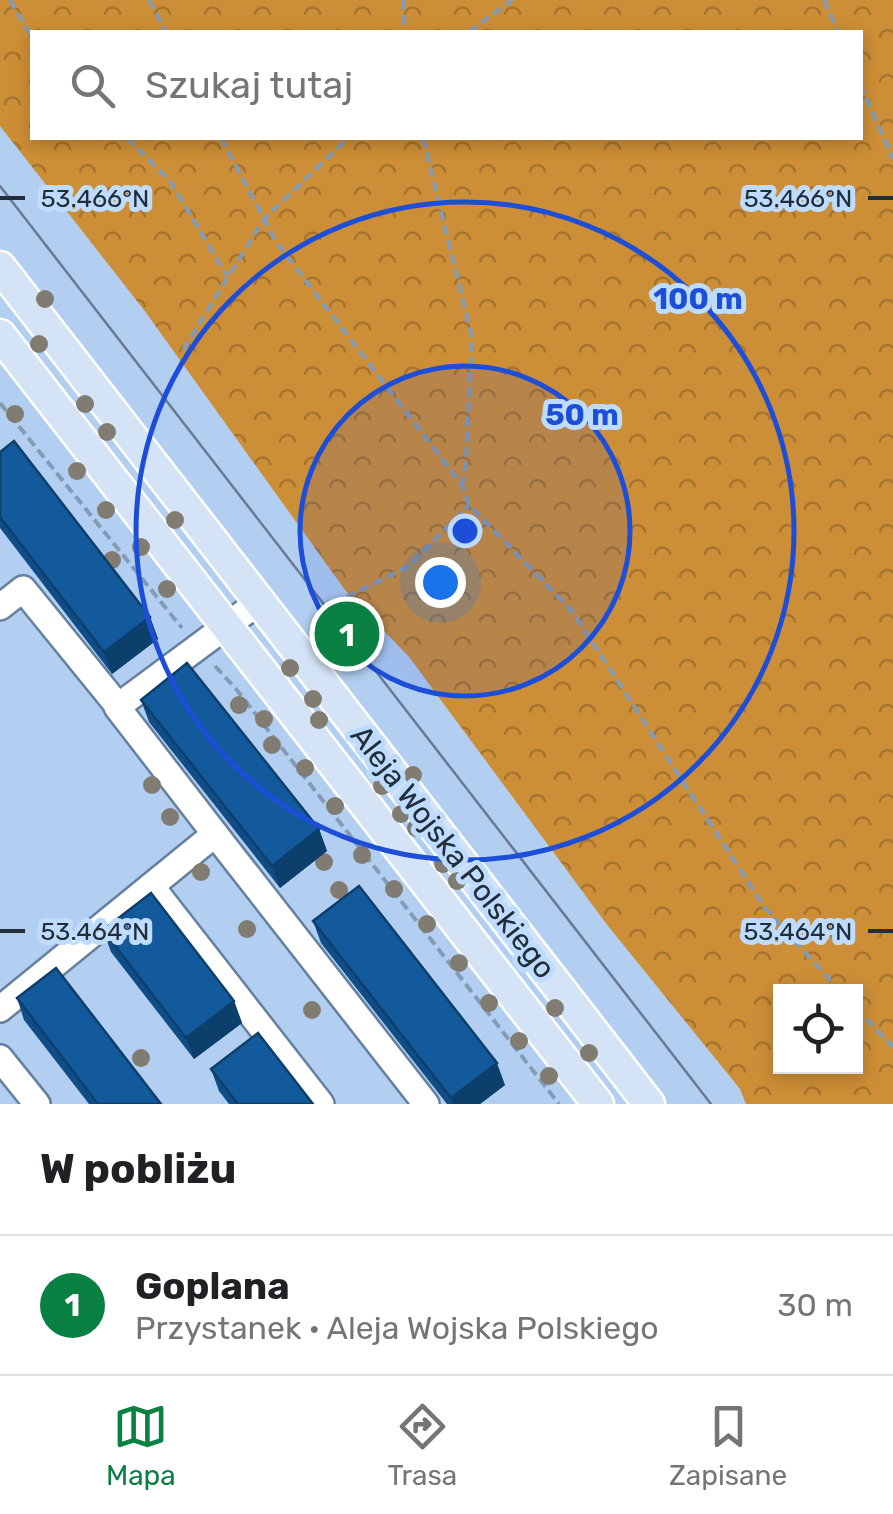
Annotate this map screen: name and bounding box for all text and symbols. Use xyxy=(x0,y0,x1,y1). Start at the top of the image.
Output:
search box xyxy=(30,30,863,140)
icon: search xyxy=(65,58,120,113)
text: Szukaj tutaj xyxy=(145,62,353,108)
text: 53.466°N xyxy=(41,184,149,213)
text: 53.466°N xyxy=(744,184,852,213)
text: 100 m xyxy=(653,281,743,317)
text: 50 m xyxy=(545,397,619,433)
centre of rings xyxy=(447,513,483,549)
your location xyxy=(415,557,466,608)
pin: 1 xyxy=(314,596,380,672)
street label: Aleja Wojska Polskiego xyxy=(343,718,563,986)
text: 53.464°N xyxy=(41,917,150,946)
text: 53.464°N xyxy=(744,917,853,946)
map controls xyxy=(773,984,863,1074)
button: locate xyxy=(773,984,863,1074)
text: W pobliżu xyxy=(40,1144,236,1194)
text: Goplana xyxy=(135,1263,290,1309)
text: 1 xyxy=(65,1286,80,1324)
text: 30 m xyxy=(777,1286,853,1324)
text: Przystanek · Aleja Wojska Polskiego xyxy=(135,1309,659,1347)
tab: Mapa xyxy=(106,1399,176,1492)
tab: Trasa xyxy=(388,1399,457,1492)
tab: Zapisane xyxy=(669,1399,787,1492)

